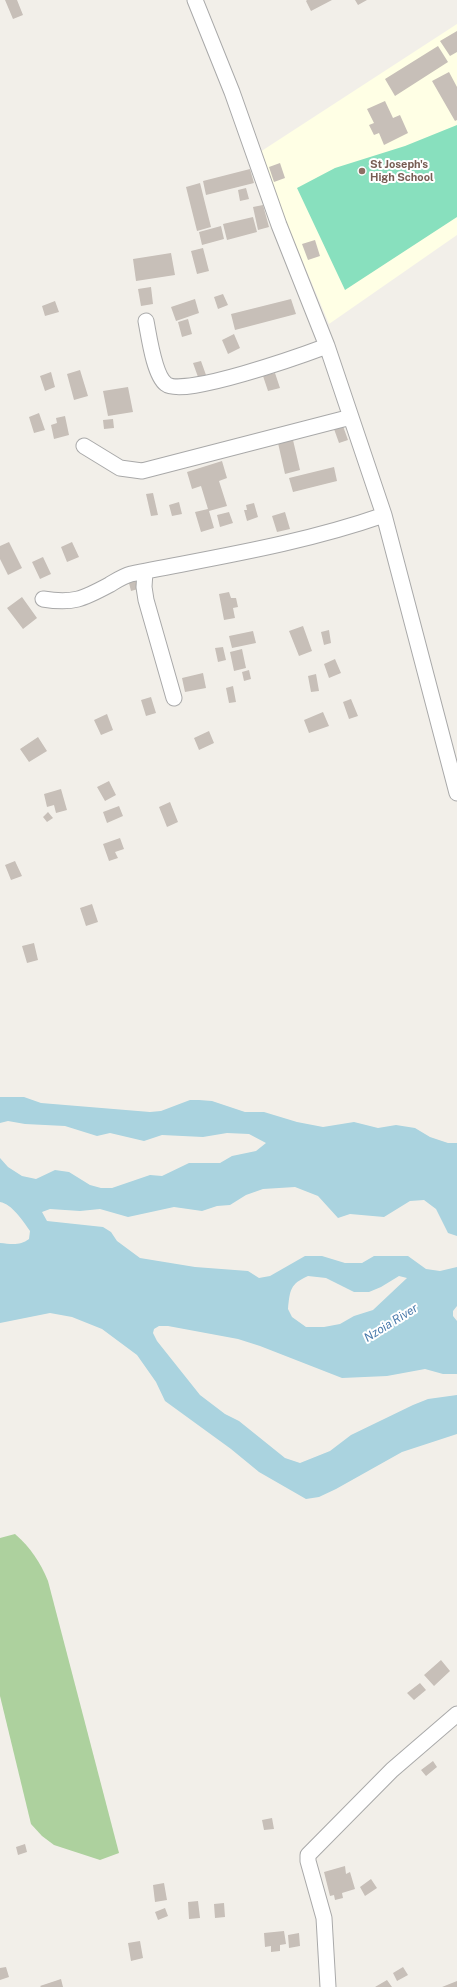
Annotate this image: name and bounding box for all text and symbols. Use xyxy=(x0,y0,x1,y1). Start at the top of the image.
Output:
place label: St Joseph's High School xyxy=(370,158,434,184)
marker: St Joseph's High School xyxy=(357,166,367,176)
water label: Nzoia River xyxy=(362,1301,420,1345)

